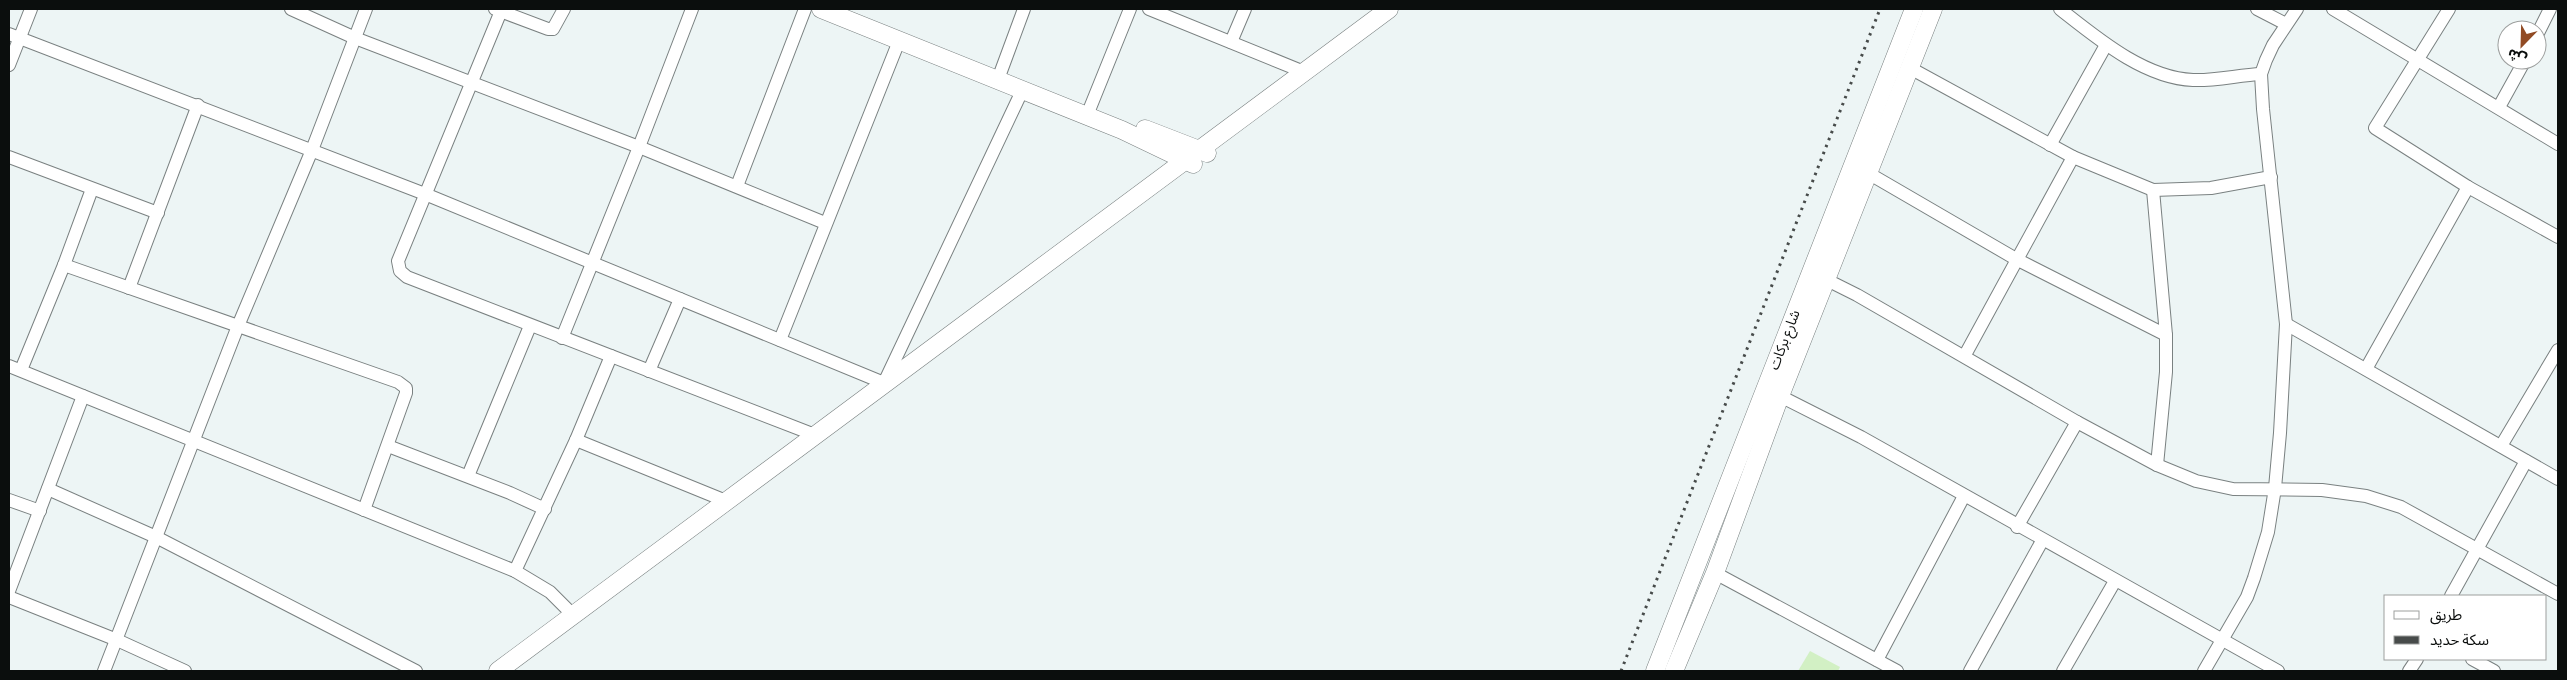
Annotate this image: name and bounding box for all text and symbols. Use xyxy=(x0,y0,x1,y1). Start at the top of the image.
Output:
north arrow xyxy=(2497,20,2547,70)
text: ش xyxy=(2505,43,2530,69)
street label: شارع بركات xyxy=(1764,307,1806,373)
legend xyxy=(2384,595,2547,660)
text: طريق xyxy=(2430,605,2462,626)
text: سكة حديد xyxy=(2430,630,2489,651)

